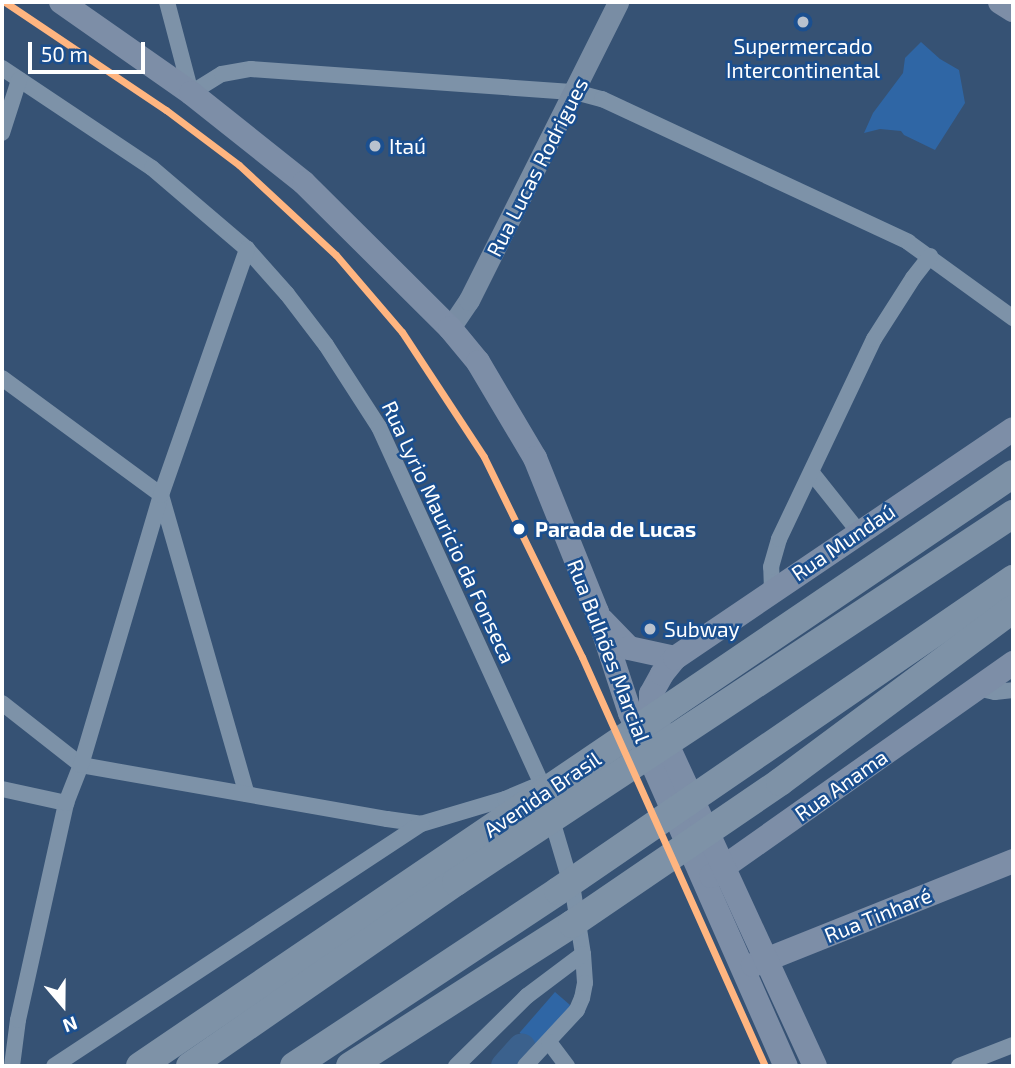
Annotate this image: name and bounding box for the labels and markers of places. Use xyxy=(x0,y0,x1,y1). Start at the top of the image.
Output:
marker: Supermercado Intercontinental xyxy=(795,14,811,30)
place label: Supermercado Intercontinental xyxy=(726,33,880,83)
place label: Itaú xyxy=(389,133,426,159)
marker: Itaú xyxy=(367,138,383,154)
place label: Parada de Lucas xyxy=(535,516,696,542)
marker: Parada de Lucas xyxy=(509,519,529,539)
place label: Subway xyxy=(664,616,740,642)
marker: Subway xyxy=(642,621,658,637)

